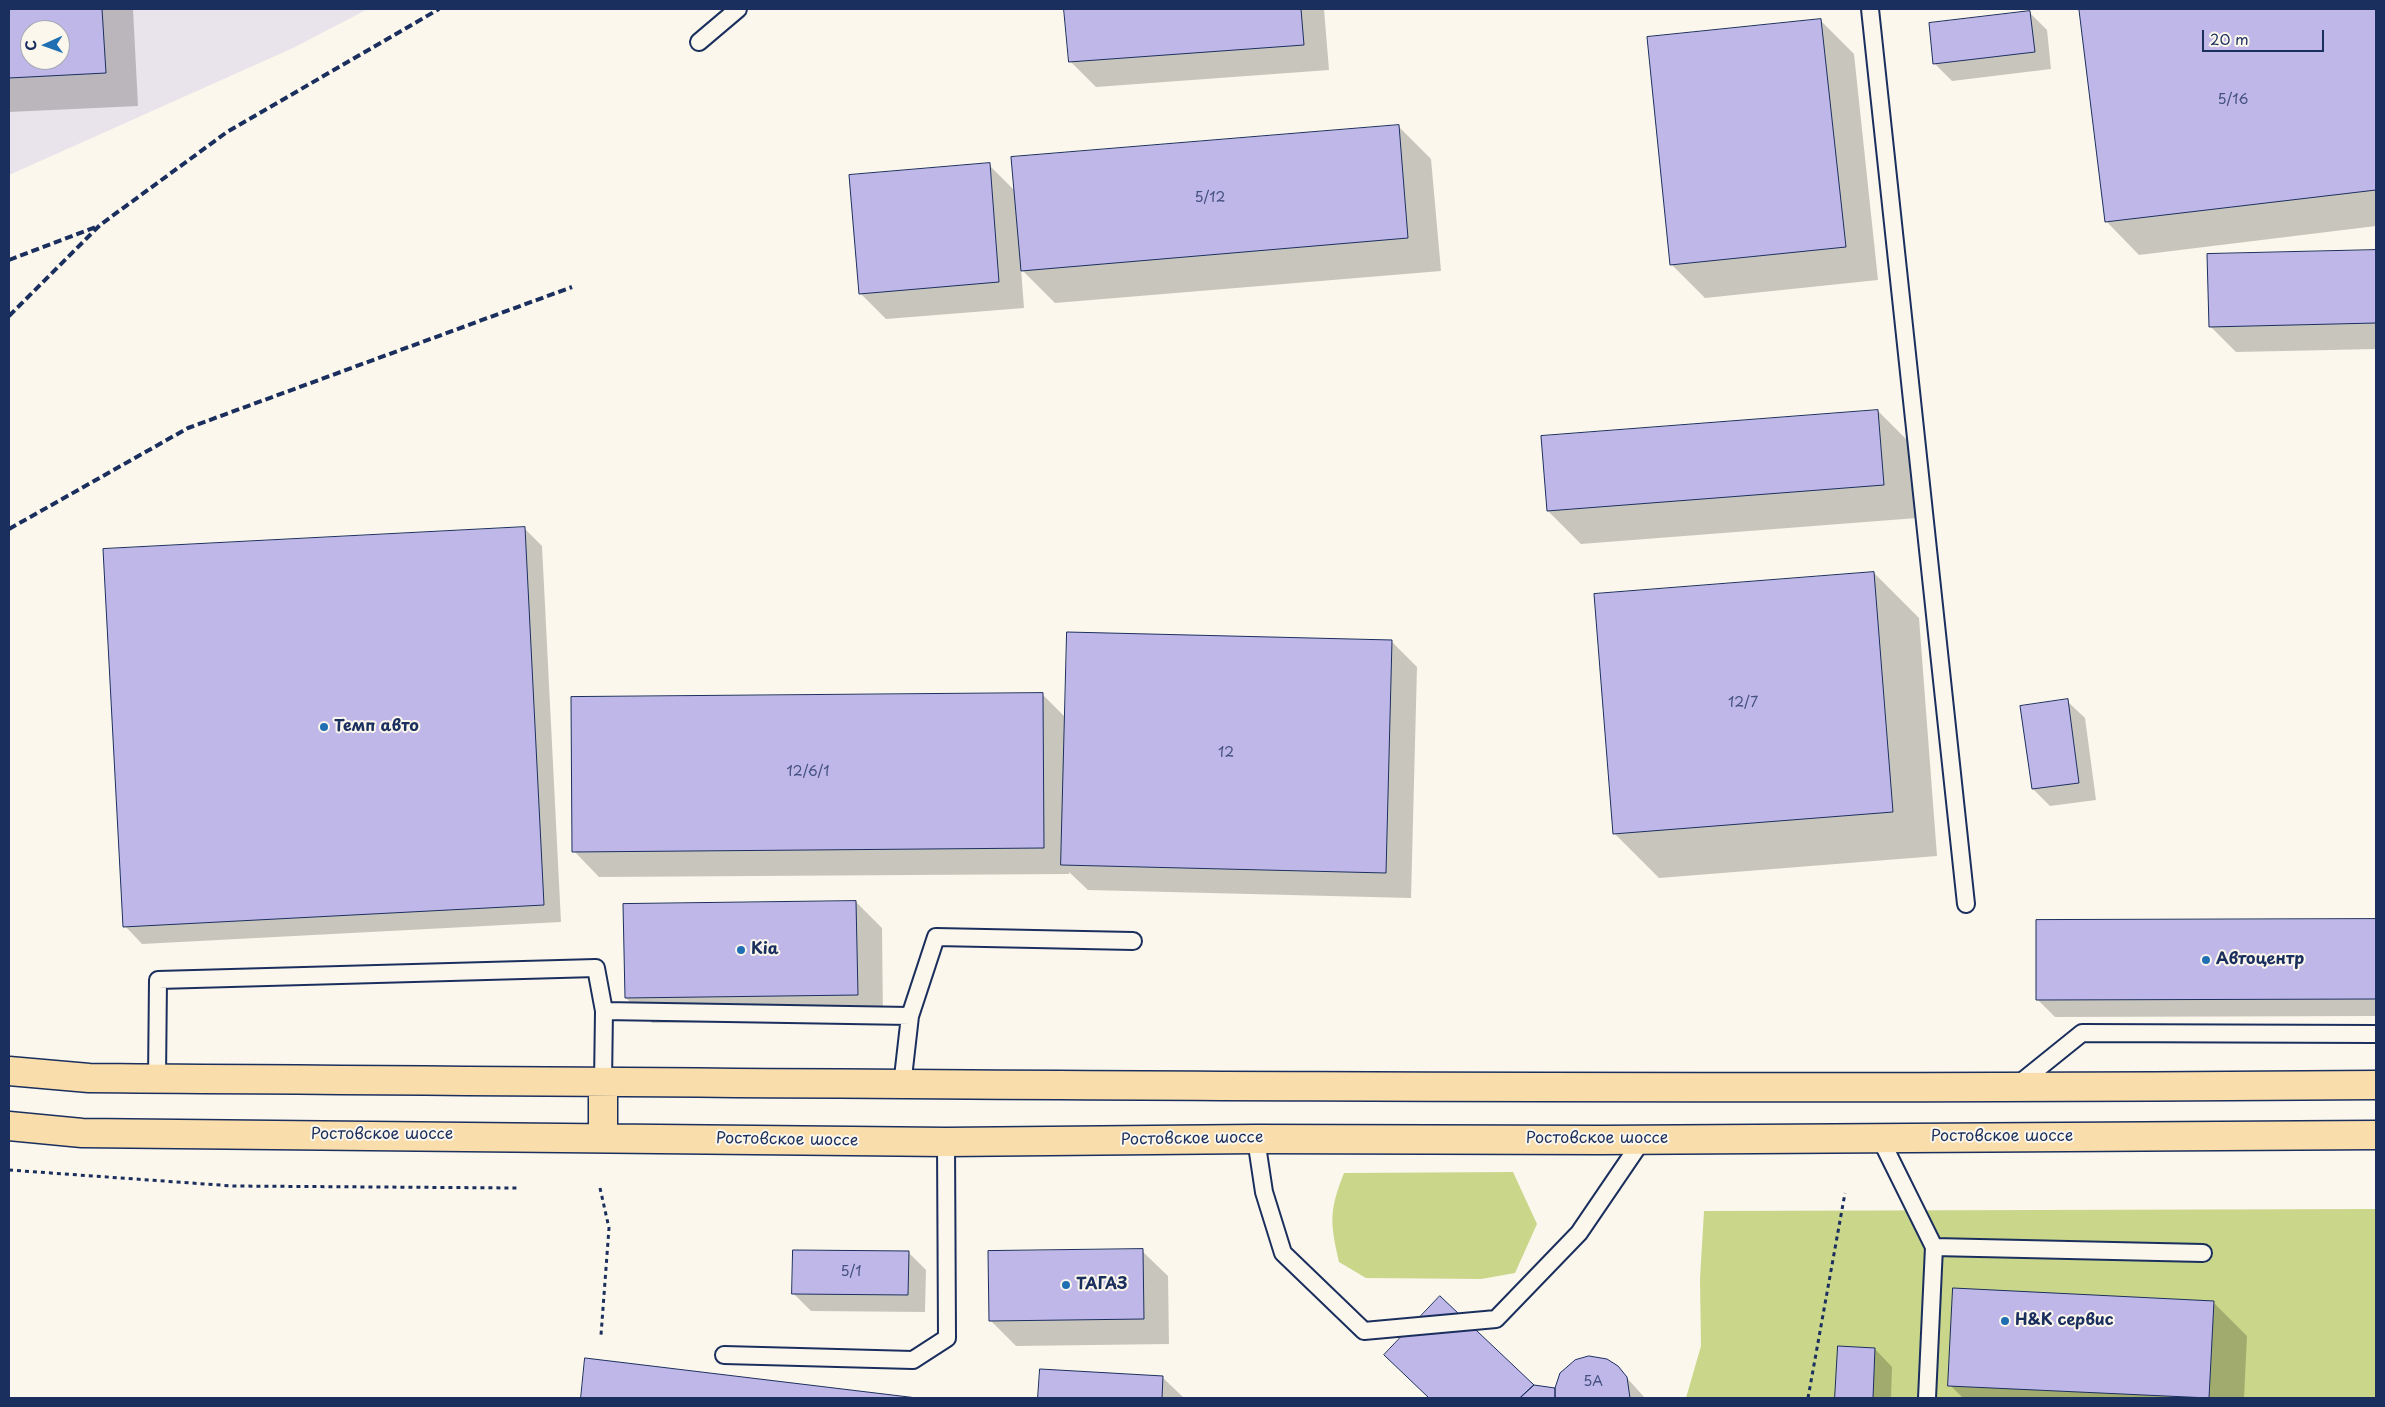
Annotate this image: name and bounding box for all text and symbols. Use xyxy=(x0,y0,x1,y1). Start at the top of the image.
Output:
north arrow xyxy=(20,20,70,70)
scale bar xyxy=(2205,20,2328,52)
text: 20 m xyxy=(2210,27,2249,50)
text: С xyxy=(20,40,41,51)
house number: 5/16 xyxy=(2218,92,2248,108)
house number: 5/12 xyxy=(1195,190,1225,206)
house number: 12/7 xyxy=(1728,695,1758,711)
place label: Темп авто xyxy=(334,717,419,737)
marker: Темп авто xyxy=(318,721,330,733)
house number: 12 xyxy=(1218,745,1234,761)
house number: 12/6/1 xyxy=(786,764,830,780)
place label: Kia xyxy=(751,940,779,960)
marker: Kia xyxy=(735,944,747,956)
place label: Автоцентр xyxy=(2216,950,2304,970)
marker: Автоцентр xyxy=(2200,954,2212,966)
street label: Ростовское шоссе xyxy=(311,1125,453,1145)
street label: Ростовское шоссе xyxy=(1931,1127,2073,1147)
street label: Ростовское шоссе xyxy=(1121,1128,1263,1150)
street label: Ростовское шоссе xyxy=(716,1129,858,1151)
street label: Ростовское шоссе xyxy=(1526,1129,1668,1149)
house number: 5/1 xyxy=(840,1264,862,1280)
place label: ТАГАЗ xyxy=(1076,1275,1128,1295)
marker: ТАГАЗ xyxy=(1060,1279,1072,1291)
place label: H&K сервис xyxy=(2015,1311,2114,1331)
marker: H&K сервис xyxy=(1999,1315,2011,1327)
house number: 5А xyxy=(1583,1374,1603,1390)

